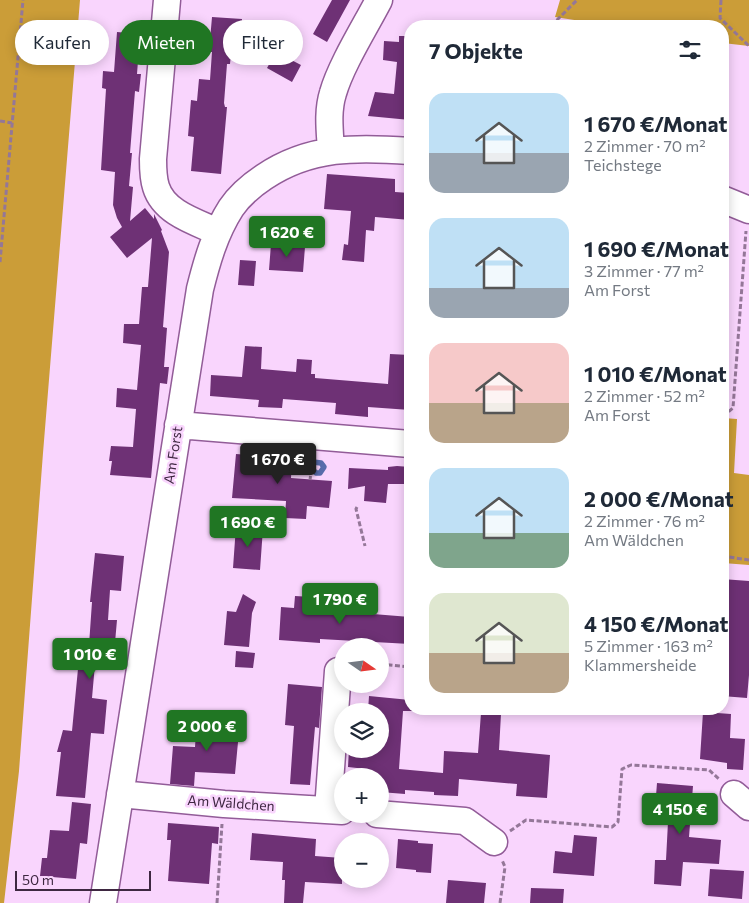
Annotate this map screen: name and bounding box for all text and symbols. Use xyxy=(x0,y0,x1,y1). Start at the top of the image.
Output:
chip: Kaufen xyxy=(15,20,109,65)
chip: Mieten xyxy=(119,20,213,65)
chip: Filter xyxy=(223,20,303,65)
icon: filters xyxy=(676,36,704,64)
text: 7 Objekte xyxy=(429,38,523,63)
text: 1 670 €/Monat xyxy=(584,111,727,136)
icon: home xyxy=(469,113,529,173)
text: 2 Zimmer · 70 m² xyxy=(584,136,706,155)
text: Teichstege xyxy=(584,155,662,174)
pin: 1 620 € xyxy=(241,216,333,258)
text: 1 620 € xyxy=(260,222,314,241)
text: 1 690 €/Monat xyxy=(584,236,729,261)
icon: home xyxy=(469,238,529,298)
text: 3 Zimmer · 77 m² xyxy=(584,261,704,280)
text: Am Forst xyxy=(584,280,650,299)
text: 1 010 €/Monat xyxy=(584,361,727,386)
icon: home xyxy=(469,363,529,423)
text: 2 Zimmer · 52 m² xyxy=(584,386,705,405)
text: Am Forst xyxy=(584,405,650,424)
street label: Am Forst xyxy=(160,425,185,485)
pin: 1 670 € xyxy=(232,442,324,485)
text: 1 670 € xyxy=(251,449,305,468)
text: 2 000 €/Monat xyxy=(584,486,734,511)
icon: home xyxy=(469,488,529,548)
pin: 1 690 € xyxy=(202,506,294,548)
text: 2 Zimmer · 76 m² xyxy=(584,511,705,530)
text: 1 690 € xyxy=(221,512,275,531)
text: Am Wäldchen xyxy=(584,530,684,549)
pin: 1 790 € xyxy=(294,582,386,625)
text: 1 790 € xyxy=(313,589,367,608)
text: 4 150 €/Monat xyxy=(584,611,728,636)
icon: home xyxy=(469,613,529,673)
text: 5 Zimmer · 163 m² xyxy=(584,636,713,655)
pin: 1 010 € xyxy=(44,638,136,680)
north arrow xyxy=(334,638,389,692)
map controls xyxy=(334,638,389,888)
text: 1 010 € xyxy=(63,644,117,663)
text: Klammersheide xyxy=(584,655,696,674)
button: layers xyxy=(334,703,389,758)
pin: 2 000 € xyxy=(161,710,253,752)
text: 2 000 € xyxy=(178,716,236,735)
button: + xyxy=(334,768,389,823)
street label: Am Wäldchen xyxy=(187,791,275,814)
pin: 4 150 € xyxy=(634,792,726,835)
text: 4 150 € xyxy=(653,799,707,818)
button: − xyxy=(334,833,389,888)
scale bar xyxy=(15,868,151,891)
text: 50 m xyxy=(22,871,54,888)

